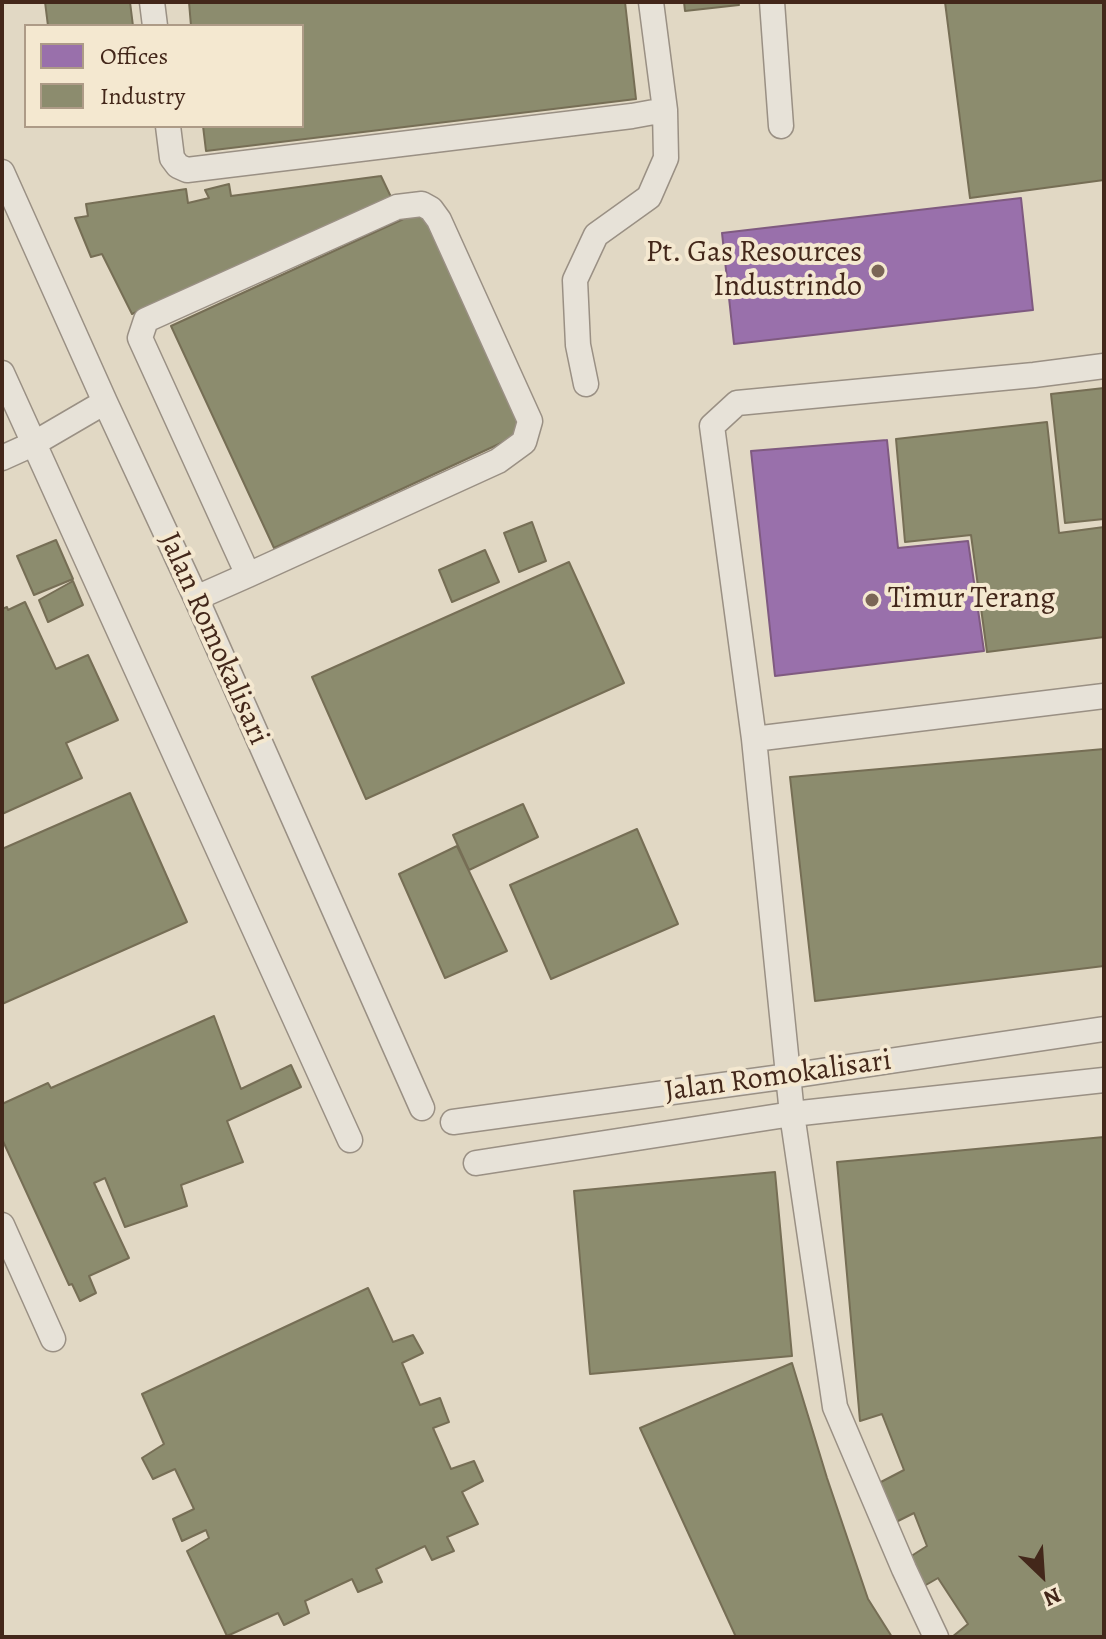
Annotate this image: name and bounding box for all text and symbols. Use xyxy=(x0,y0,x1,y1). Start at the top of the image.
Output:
legend xyxy=(24,24,304,128)
text: Offices xyxy=(100,40,168,72)
text: Industry xyxy=(100,80,185,112)
place label: Pt. Gas Resources Industrindo xyxy=(646,236,862,306)
marker: Pt. Gas Resources Industrindo xyxy=(869,262,887,280)
street label: Jalan Romokalisari xyxy=(150,527,276,751)
place label: Timur Terang xyxy=(888,582,1055,618)
marker: Timur Terang xyxy=(863,591,881,609)
street label: Jalan Romokalisari xyxy=(662,1043,894,1111)
north arrow xyxy=(1002,1535,1082,1615)
text: N xyxy=(1039,1580,1066,1614)

